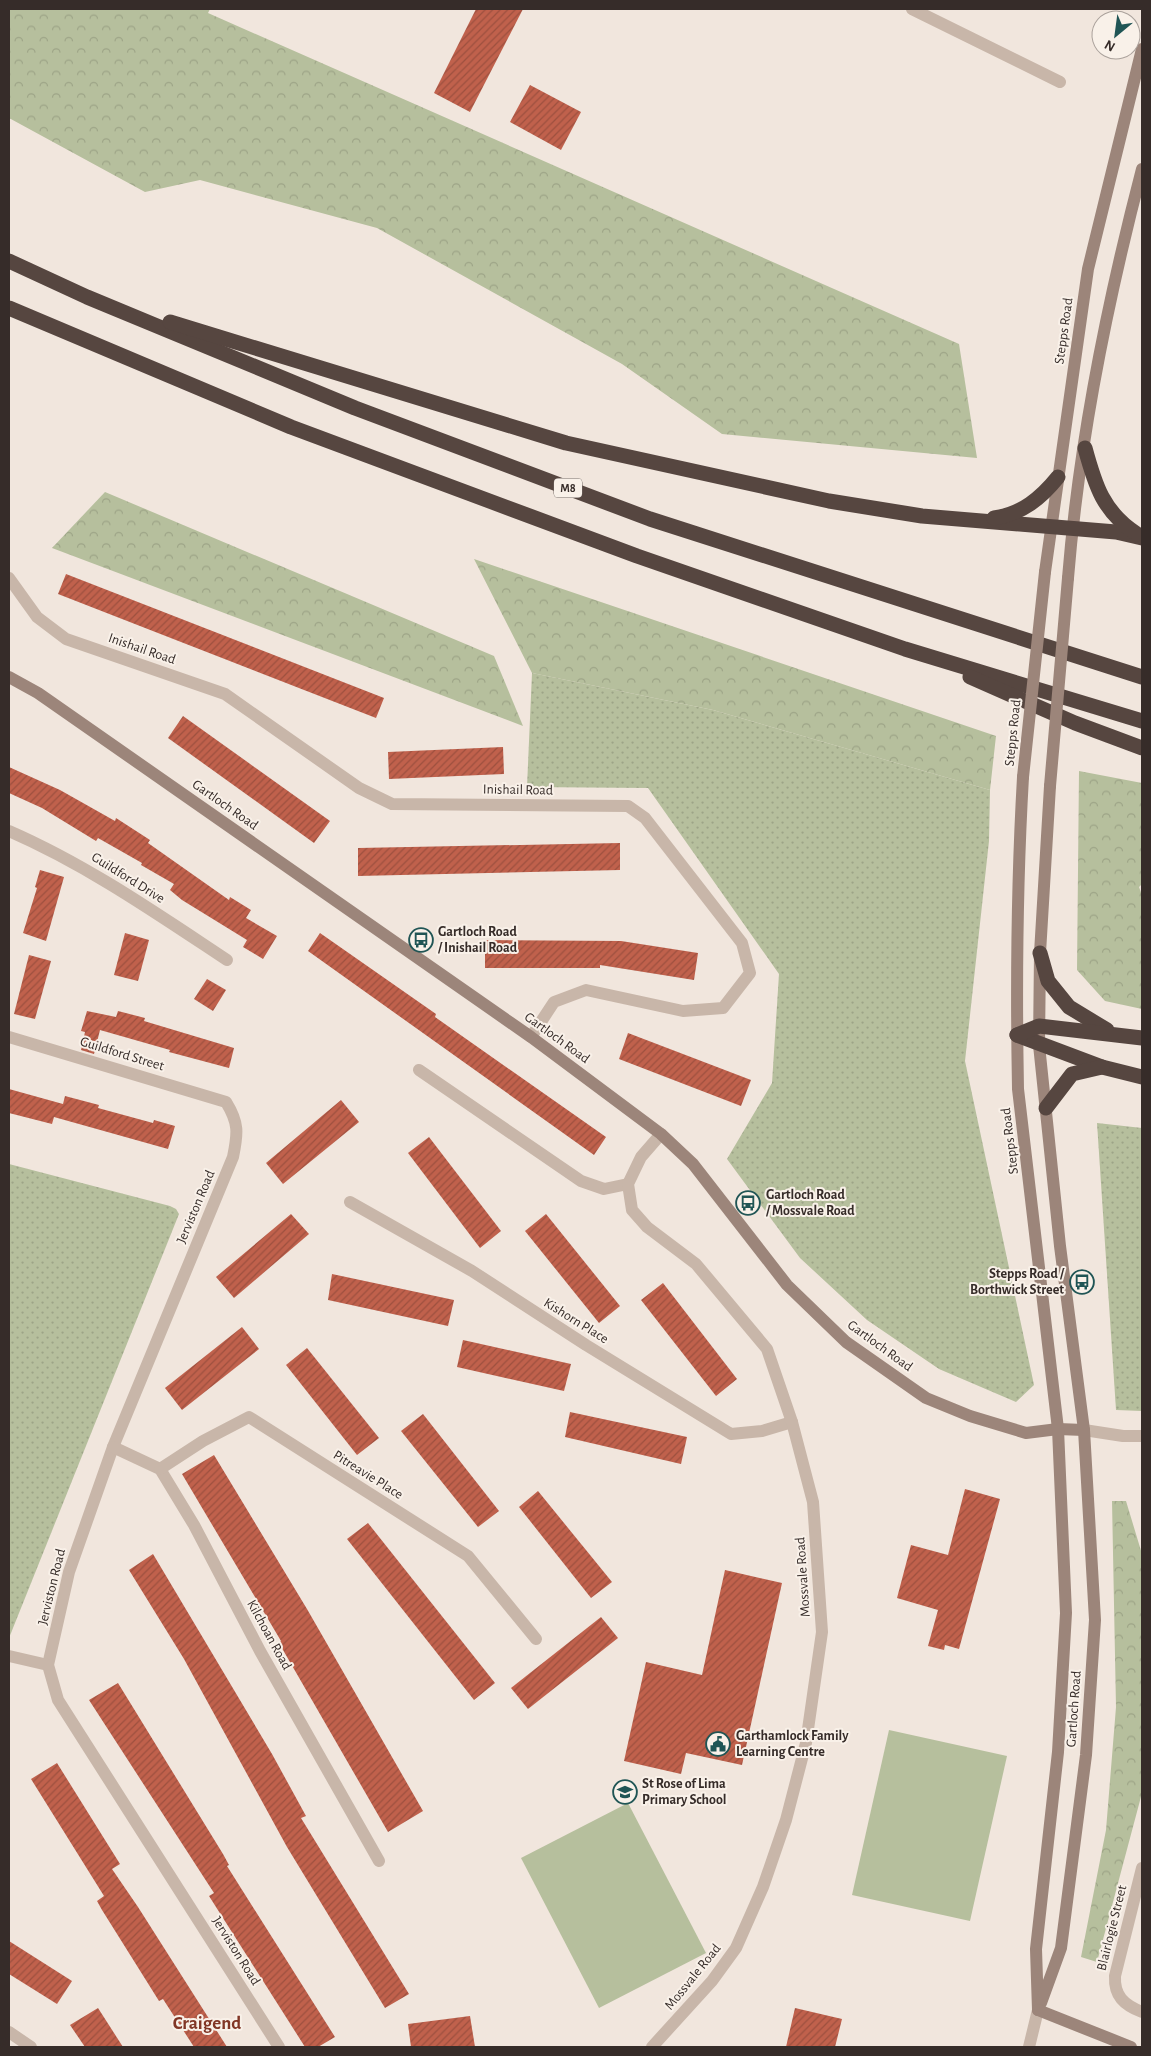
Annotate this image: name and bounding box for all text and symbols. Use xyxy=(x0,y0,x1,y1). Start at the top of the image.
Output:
north arrow xyxy=(1091,10,1141,60)
text: N xyxy=(1103,37,1118,54)
street label: Stepps Road xyxy=(1052,297,1076,365)
road number: M8 xyxy=(554,478,582,498)
street label: Inishail Road xyxy=(107,631,177,667)
street label: Stepps Road xyxy=(1003,699,1023,767)
street label: Gartloch Road xyxy=(190,777,260,833)
street label: Inishail Road xyxy=(483,782,553,798)
street label: Guildford Drive xyxy=(89,850,167,906)
place label: Gartloch Road / Inishail Road xyxy=(437,925,518,955)
bus stop icon: Gartloch Road / Inishail Road xyxy=(408,927,434,953)
street label: Gartloch Road xyxy=(522,1010,592,1066)
street label: Guildford Street xyxy=(78,1035,166,1074)
street label: Stepps Road xyxy=(999,1107,1021,1175)
street label: Jerviston Road xyxy=(174,1168,218,1246)
place label: Gartloch Road / Mossvale Road xyxy=(765,1188,855,1218)
bus stop icon: Gartloch Road / Mossvale Road xyxy=(735,1190,761,1216)
place label: Stepps Road / Borthwick Street xyxy=(970,1267,1065,1297)
bus stop icon: Stepps Road / Borthwick Street xyxy=(1069,1269,1095,1295)
street label: Kishorn Place xyxy=(541,1296,611,1346)
street label: Gartloch Road xyxy=(845,1318,915,1374)
street label: Pitreavie Place xyxy=(331,1448,405,1502)
street label: Mossvale Road xyxy=(793,1536,813,1618)
street label: Jerviston Road xyxy=(36,1547,68,1627)
street label: Kilchoan Road xyxy=(244,1598,294,1672)
street label: Gartloch Road xyxy=(1064,1670,1084,1748)
place label: Garthamlock Family Learning Centre xyxy=(736,1729,849,1759)
public building icon: Garthamlock Family Learning Centre xyxy=(705,1731,731,1757)
place label: St Rose of Lima Primary School xyxy=(642,1777,727,1807)
school or university icon: St Rose of Lima Primary School xyxy=(612,1779,638,1805)
street label: Blairlogie Street xyxy=(1095,1883,1130,1972)
street label: Jerviston Road xyxy=(209,1914,263,1988)
street label: Mossvale Road xyxy=(662,1941,724,2013)
district label: Craigend xyxy=(173,2014,241,2033)

